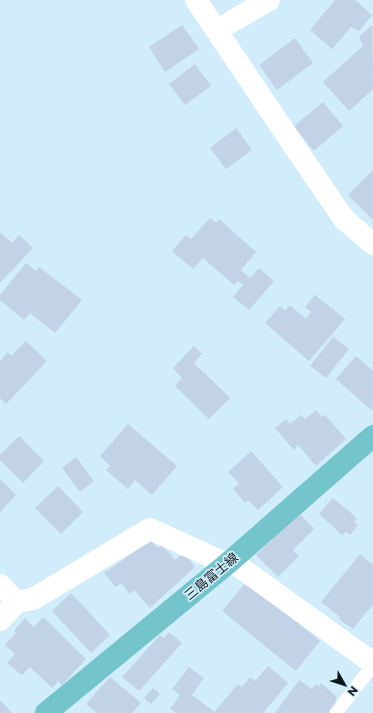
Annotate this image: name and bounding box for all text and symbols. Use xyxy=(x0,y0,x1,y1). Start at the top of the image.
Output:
street label: 三島富士線 xyxy=(181,549,241,603)
north arrow xyxy=(325,665,365,705)
text: N xyxy=(345,683,361,699)

